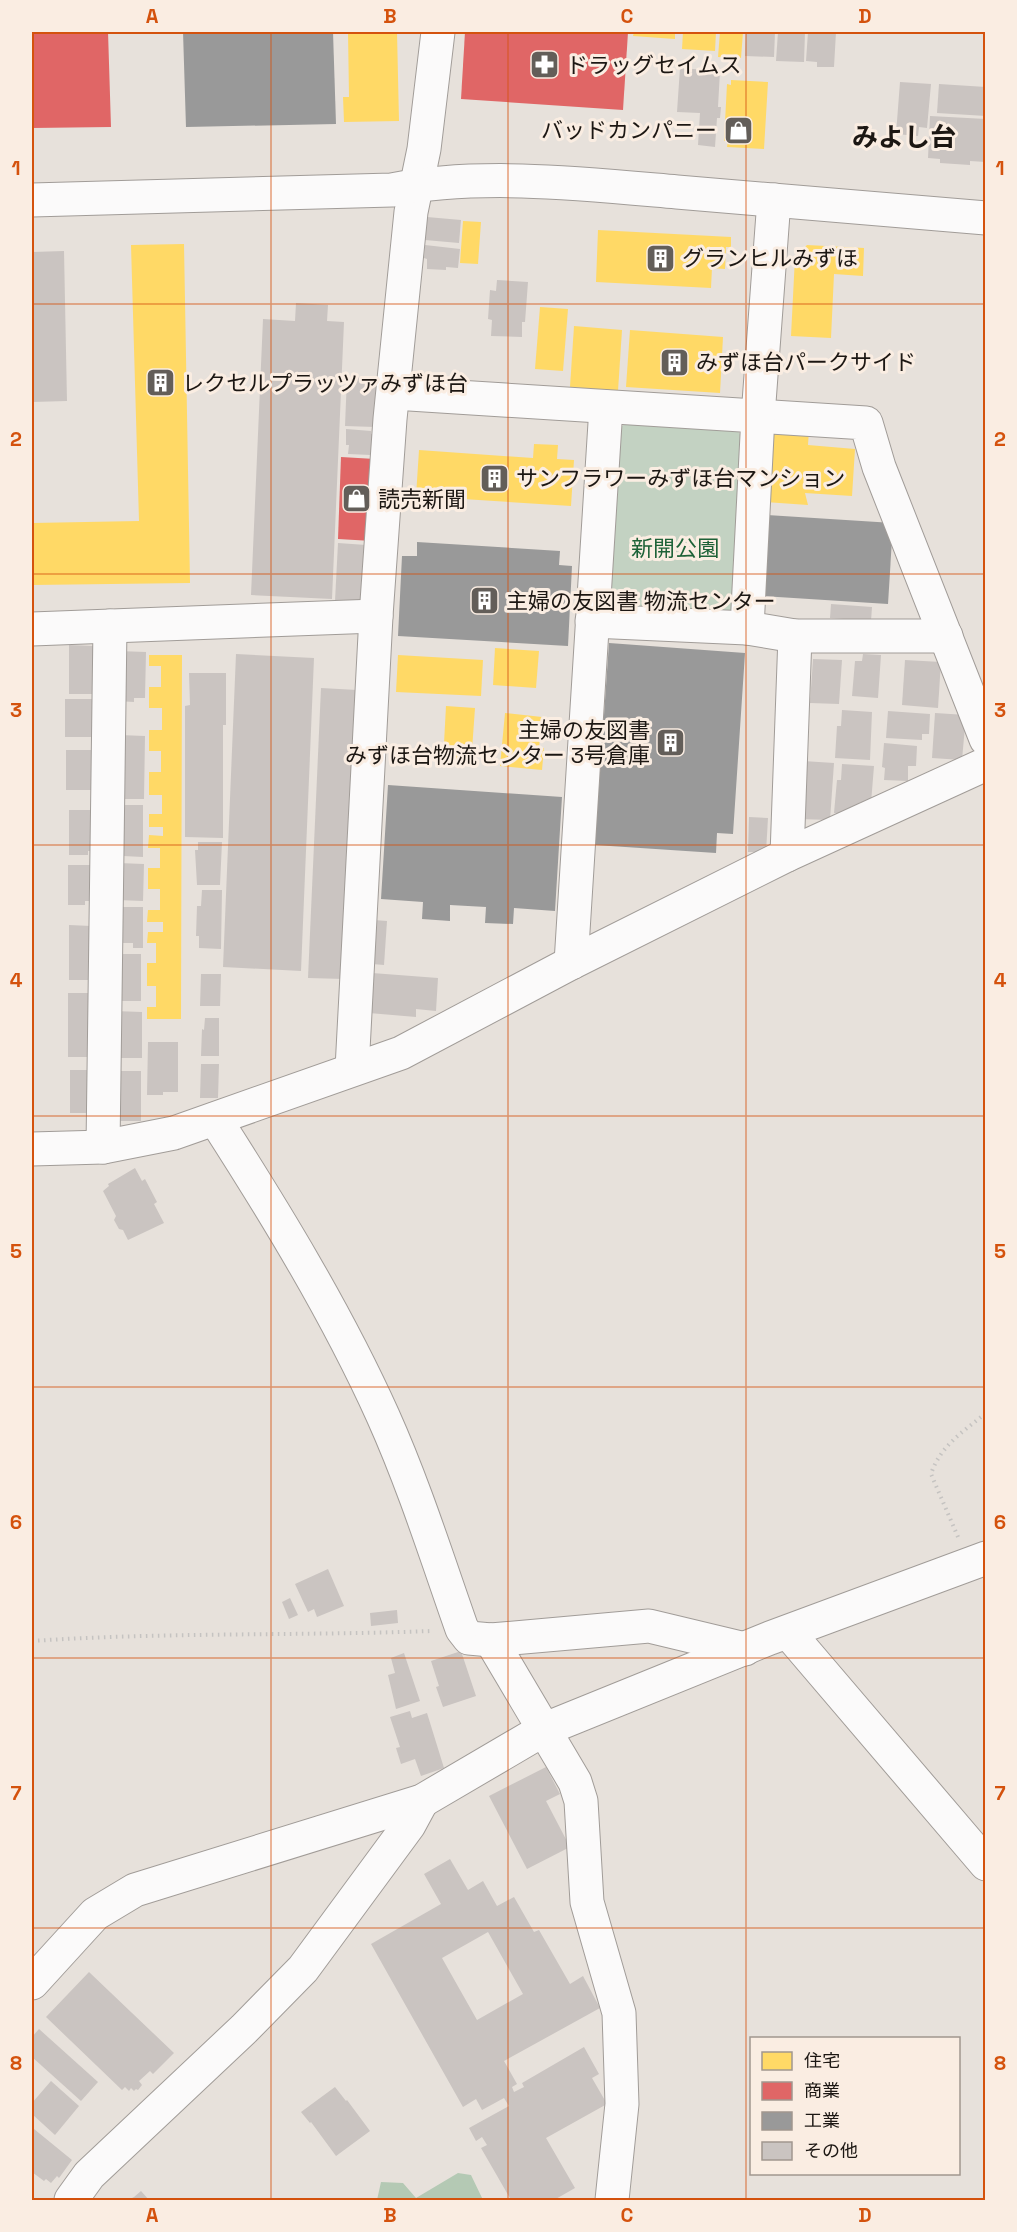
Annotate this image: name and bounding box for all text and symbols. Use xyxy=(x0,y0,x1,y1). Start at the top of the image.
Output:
text: A xyxy=(146,3,159,29)
text: B xyxy=(383,3,397,29)
text: C xyxy=(621,3,634,29)
text: D xyxy=(858,3,872,29)
pharmacy icon: ドラッグセイムス xyxy=(529,49,561,81)
place label: ドラッグセイムス xyxy=(566,51,742,79)
shop icon: バッドカンパニー xyxy=(722,114,754,146)
place label: バッドカンパニー xyxy=(541,116,717,144)
district label: みよし台 xyxy=(852,120,956,154)
text: 1 xyxy=(11,155,21,181)
text: 1 xyxy=(995,155,1005,181)
building icon: グランヒルみずほ xyxy=(645,242,677,274)
place label: グランヒルみずほ xyxy=(682,244,858,272)
building icon: みずほ台パークサイド xyxy=(659,346,691,378)
place label: みずほ台パークサイド xyxy=(696,348,916,376)
building icon: レクセルプラッツァみずほ台 xyxy=(145,367,177,399)
place label: レクセルプラッツァみずほ台 xyxy=(182,369,468,397)
text: 2 xyxy=(10,426,22,452)
text: 2 xyxy=(994,426,1006,452)
building icon: サンフラワーみずほ台マンション xyxy=(479,462,511,494)
place label: サンフラワーみずほ台マンション xyxy=(516,464,845,492)
shop icon: 読売新聞 xyxy=(341,483,373,515)
place label: 読売新聞 xyxy=(378,485,466,513)
park label: 新開公園 xyxy=(631,534,719,562)
building icon: 主婦の友図書 物流センター xyxy=(469,585,501,617)
place label: 主婦の友図書 物流センター xyxy=(506,587,776,615)
text: 3 xyxy=(10,697,22,723)
text: 3 xyxy=(994,697,1006,723)
place label: 主婦の友図書 みずほ台物流センター 3号倉庫 xyxy=(345,716,650,769)
building icon: 主婦の友図書 みずほ台物流センター 3号倉庫 xyxy=(655,727,687,759)
text: 4 xyxy=(10,967,23,993)
text: 4 xyxy=(994,967,1007,993)
text: 5 xyxy=(10,1238,22,1264)
text: 5 xyxy=(994,1238,1006,1264)
text: 6 xyxy=(10,1509,22,1535)
text: 6 xyxy=(994,1509,1006,1535)
text: 7 xyxy=(10,1780,22,1806)
text: 7 xyxy=(994,1780,1006,1806)
legend xyxy=(750,2037,960,2175)
text: 住宅 xyxy=(804,2049,840,2072)
text: 8 xyxy=(10,2050,22,2076)
text: 8 xyxy=(994,2050,1006,2076)
text: 商業 xyxy=(804,2079,840,2102)
text: 工業 xyxy=(804,2109,840,2132)
text: その他 xyxy=(804,2139,858,2162)
text: A xyxy=(146,2202,159,2228)
text: B xyxy=(383,2202,397,2228)
text: C xyxy=(621,2202,634,2228)
text: D xyxy=(858,2202,872,2228)

